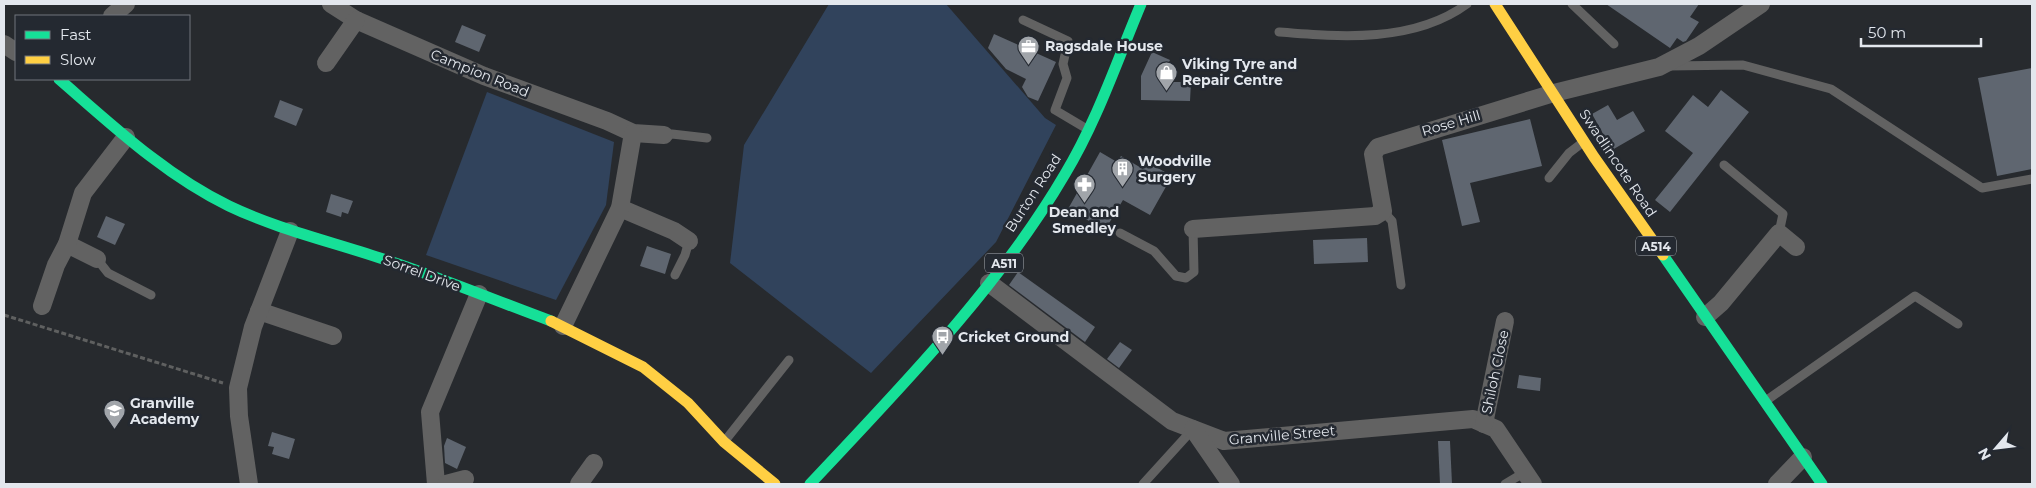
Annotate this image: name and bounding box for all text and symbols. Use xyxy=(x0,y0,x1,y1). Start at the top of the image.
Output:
legend xyxy=(15,15,190,80)
scale bar xyxy=(1861,15,1981,47)
text: 50 m xyxy=(1868,23,1906,42)
text: Fast xyxy=(60,25,91,44)
office icon: Ragsdale House xyxy=(1017,34,1041,65)
place label: Ragsdale House xyxy=(1045,37,1163,55)
street label: Campion Road xyxy=(428,45,532,101)
text: Slow xyxy=(60,50,96,69)
place label: Viking Tyre and Repair Centre xyxy=(1181,55,1297,89)
shop icon: Viking Tyre and Repair Centre xyxy=(1154,60,1178,91)
street label: Rose Hill xyxy=(1419,106,1483,140)
street label: Swadlincote Road xyxy=(1575,106,1661,220)
street label: Burton Road xyxy=(1001,150,1065,236)
place label: Woodville Surgery xyxy=(1138,152,1212,186)
building icon: Woodville Surgery xyxy=(1110,157,1134,188)
pharmacy icon: Dean and Smedley xyxy=(1072,172,1096,203)
place label: Dean and Smedley xyxy=(1049,203,1119,237)
road number: A514 xyxy=(1636,237,1676,256)
street label: Sorrel Drive xyxy=(381,251,463,295)
road number: A511 xyxy=(985,254,1023,272)
bus stop icon: Cricket Ground xyxy=(930,325,954,356)
place label: Cricket Ground xyxy=(958,328,1069,346)
street label: Shiloh Close xyxy=(1477,328,1513,416)
place label: Granville Academy xyxy=(129,394,200,428)
school or university icon: Granville Academy xyxy=(102,399,126,430)
street label: Granville Street xyxy=(1228,421,1336,449)
north arrow xyxy=(1971,423,2021,473)
text: N xyxy=(1974,445,1995,463)

